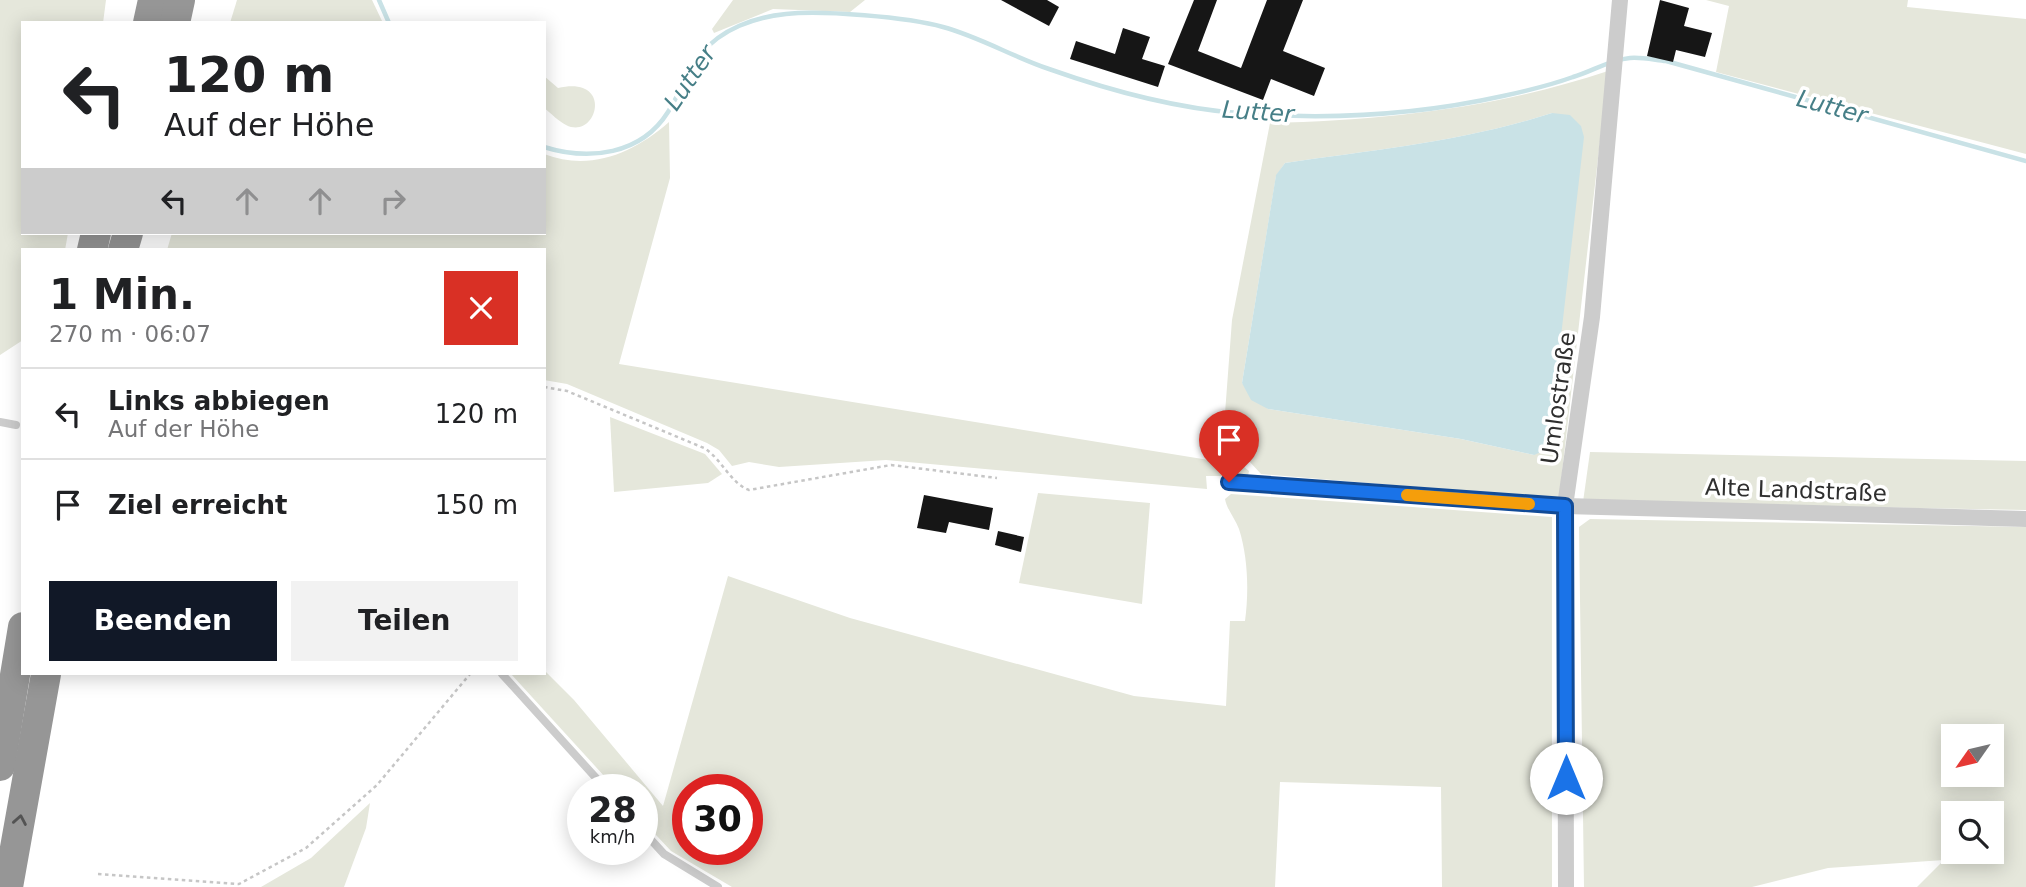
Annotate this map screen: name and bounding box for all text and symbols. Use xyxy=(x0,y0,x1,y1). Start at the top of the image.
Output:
water label: Lutter xyxy=(658,39,723,116)
text: 120 m xyxy=(164,47,334,104)
icon: left xyxy=(49,49,140,140)
water label: Lutter xyxy=(1794,84,1872,130)
water label: Lutter xyxy=(1221,96,1297,129)
text: Auf der Höhe xyxy=(164,106,375,144)
icon: left xyxy=(155,182,193,220)
icon: ahead xyxy=(228,182,266,220)
icon: ahead xyxy=(301,182,339,220)
icon: right xyxy=(374,182,412,220)
text: 1 Min. xyxy=(49,270,195,319)
button: close xyxy=(444,271,518,345)
text: 270 m · 06:07 xyxy=(49,321,211,347)
street label: Umlostraße xyxy=(1536,330,1580,466)
text: Links abbiegen xyxy=(108,386,330,416)
icon: left xyxy=(49,395,87,433)
text: 120 m xyxy=(435,399,518,429)
pin xyxy=(1199,410,1259,482)
text: Auf der Höhe xyxy=(108,416,259,442)
icon: arrive xyxy=(1210,421,1248,459)
street label: Alte Landstraße xyxy=(1705,474,1887,506)
icon: arrive xyxy=(49,486,87,524)
text: Ziel erreicht xyxy=(108,490,288,520)
text: 150 m xyxy=(435,490,518,520)
button: Beenden xyxy=(49,581,277,661)
button: Teilen xyxy=(291,581,518,661)
north arrow xyxy=(1941,724,2004,788)
map controls xyxy=(1941,724,2004,864)
position arrow xyxy=(1529,741,1603,815)
speed limit sign: 30 xyxy=(672,774,763,865)
text: 28 xyxy=(588,790,637,830)
button: search xyxy=(1941,801,2004,864)
one-way arrow xyxy=(12,814,27,826)
text: km/h xyxy=(590,826,635,847)

